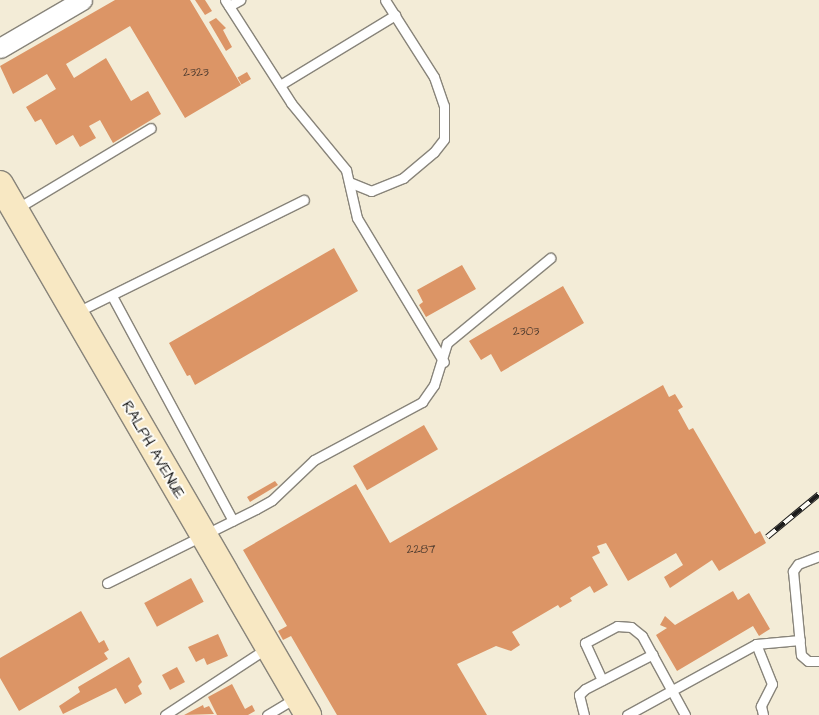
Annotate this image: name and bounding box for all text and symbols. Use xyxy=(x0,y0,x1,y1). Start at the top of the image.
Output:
house number: 2323 xyxy=(183,66,209,80)
house number: 2303 xyxy=(513,325,539,339)
street label: RALPH AVENUE xyxy=(118,398,188,502)
house number: 2287 xyxy=(407,543,435,557)

